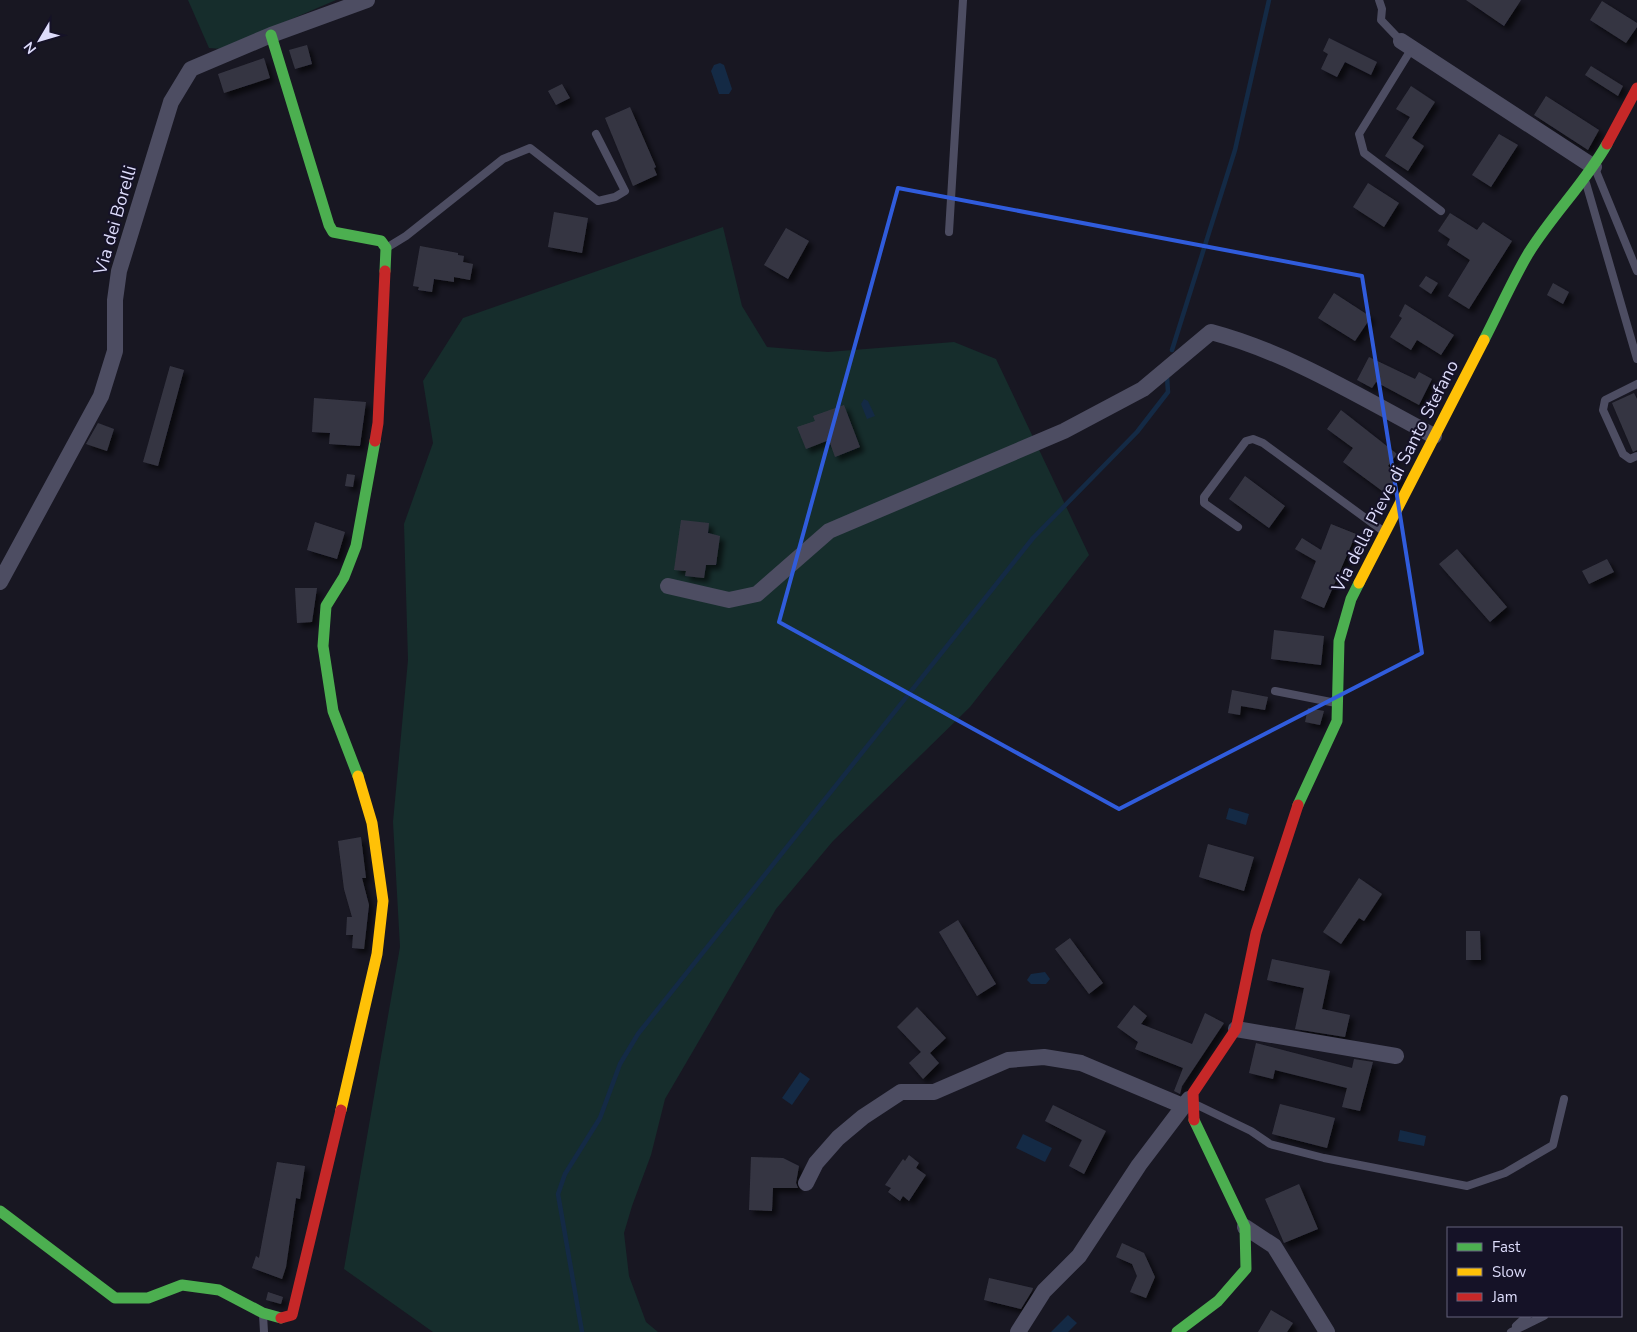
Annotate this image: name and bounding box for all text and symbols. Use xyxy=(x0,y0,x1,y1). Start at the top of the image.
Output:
north arrow xyxy=(15,15,65,65)
text: N xyxy=(19,38,41,58)
street label: Via dei Borelli xyxy=(88,163,142,278)
street label: Via della Pieve di Santo Stefano xyxy=(1325,356,1464,597)
legend xyxy=(1447,1227,1622,1317)
text: Fast xyxy=(1492,1237,1521,1257)
text: Slow xyxy=(1492,1262,1527,1282)
text: Jam xyxy=(1491,1287,1518,1307)

